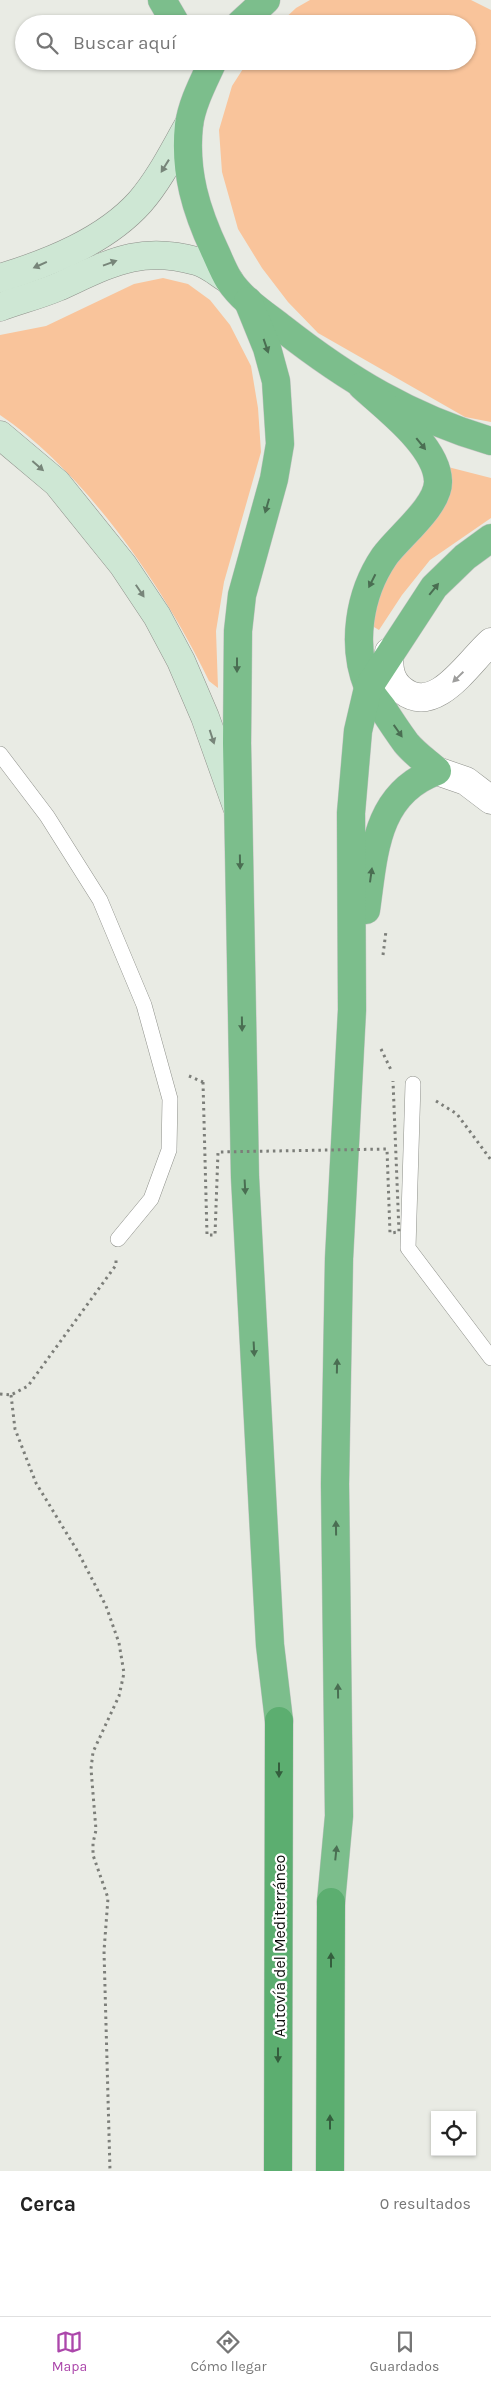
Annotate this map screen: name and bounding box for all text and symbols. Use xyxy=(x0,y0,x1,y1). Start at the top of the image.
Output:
search box xyxy=(15,15,476,70)
icon: search xyxy=(33,29,61,57)
text: Buscar aquí xyxy=(73,32,177,54)
one-way arrow xyxy=(160,159,169,172)
one-way arrow xyxy=(103,259,118,266)
one-way arrow xyxy=(33,261,47,269)
one-way arrow xyxy=(263,339,270,354)
one-way arrow xyxy=(416,438,426,451)
one-way arrow xyxy=(31,461,44,472)
one-way arrow xyxy=(263,498,271,513)
one-way arrow xyxy=(368,574,376,588)
one-way arrow xyxy=(428,583,439,596)
one-way arrow xyxy=(136,585,145,598)
one-way arrow xyxy=(233,657,241,673)
one-way arrow xyxy=(452,671,464,683)
one-way arrow xyxy=(393,724,403,738)
one-way arrow xyxy=(209,729,216,744)
one-way arrow xyxy=(236,854,244,870)
one-way arrow xyxy=(367,867,375,883)
one-way arrow xyxy=(238,1016,246,1032)
one-way arrow xyxy=(242,1179,250,1195)
one-way arrow xyxy=(250,1341,258,1357)
one-way arrow xyxy=(333,1358,341,1374)
one-way arrow xyxy=(332,1520,340,1536)
one-way arrow xyxy=(334,1682,342,1698)
one-way arrow xyxy=(275,1762,283,1778)
one-way arrow xyxy=(332,1845,340,1861)
street label: Autovía del Mediterráneo xyxy=(270,1855,289,2037)
one-way arrow xyxy=(327,1952,335,1968)
one-way arrow xyxy=(274,2047,282,2063)
map controls xyxy=(431,2111,476,2156)
button: locate xyxy=(431,2111,476,2156)
one-way arrow xyxy=(326,2114,334,2130)
text: Cerca xyxy=(20,2192,76,2216)
text: 0 resultados xyxy=(380,2194,471,2213)
tab: Mapa xyxy=(52,2328,87,2375)
tab: Cómo llegar xyxy=(190,2328,266,2375)
tab: Guardados xyxy=(370,2328,439,2375)

